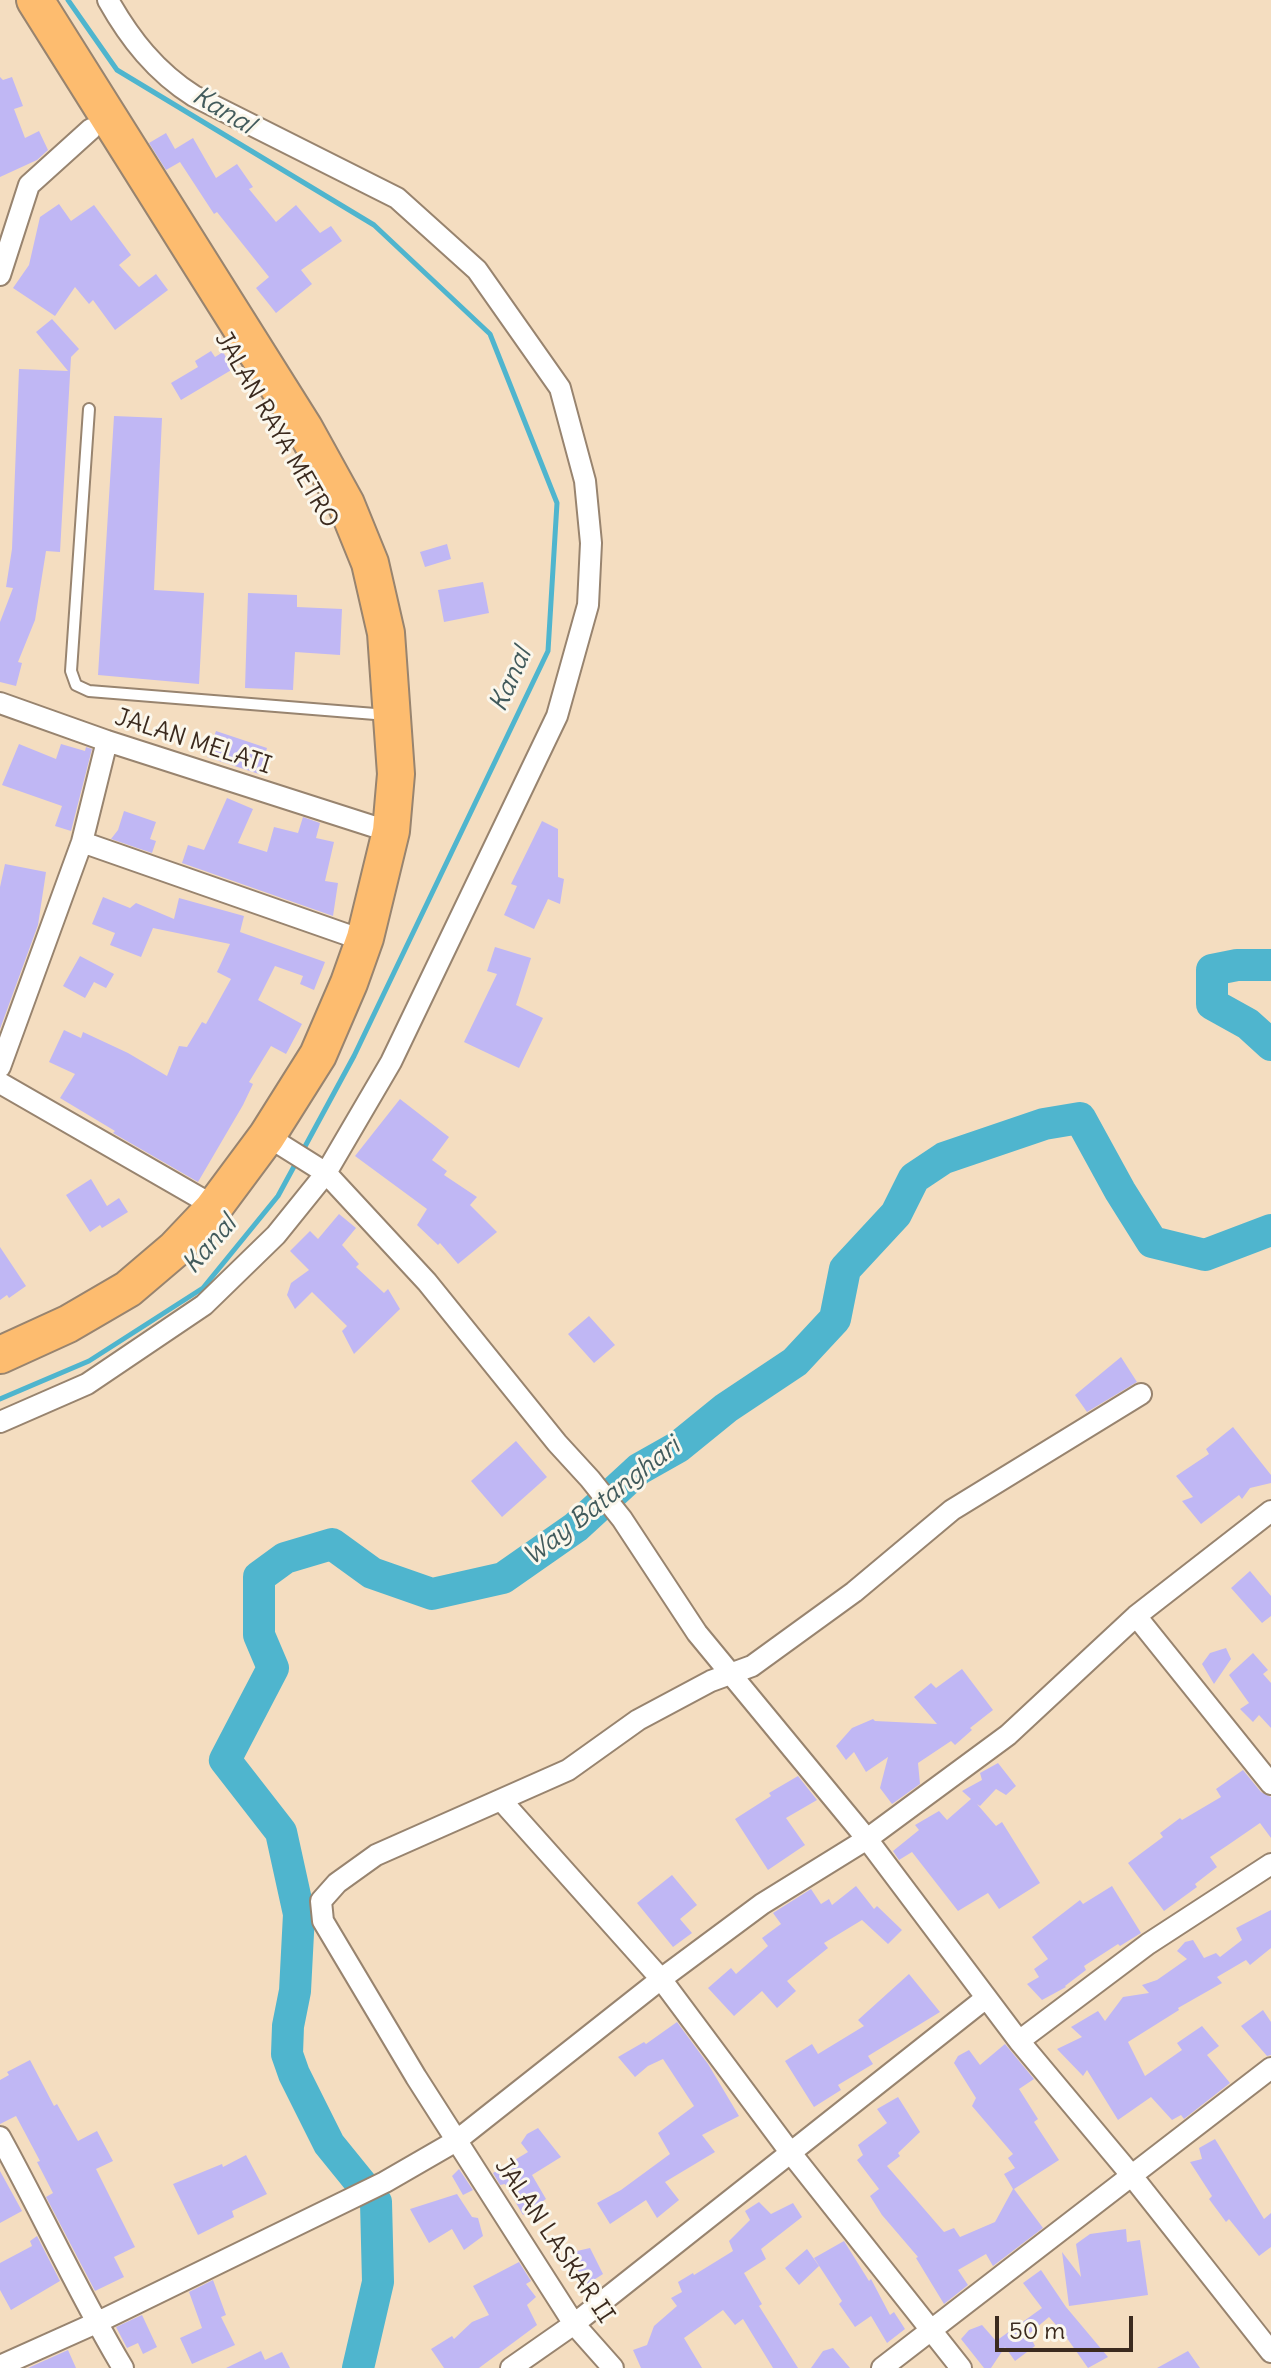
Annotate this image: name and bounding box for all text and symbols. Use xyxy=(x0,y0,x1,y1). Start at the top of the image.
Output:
water label: Kanal xyxy=(186,81,260,141)
street label: JALAN RAYA METRO xyxy=(208,327,344,533)
water label: Kanal xyxy=(483,643,539,717)
street label: JALAN MELATI xyxy=(111,703,275,781)
water label: Kanal xyxy=(176,1210,244,1280)
water label: Way Batanghari xyxy=(518,1431,686,1573)
street label: JALAN LASKAR II xyxy=(488,2153,620,2329)
scale bar xyxy=(999,2300,1137,2350)
text: 50 m xyxy=(1009,2315,1065,2345)

